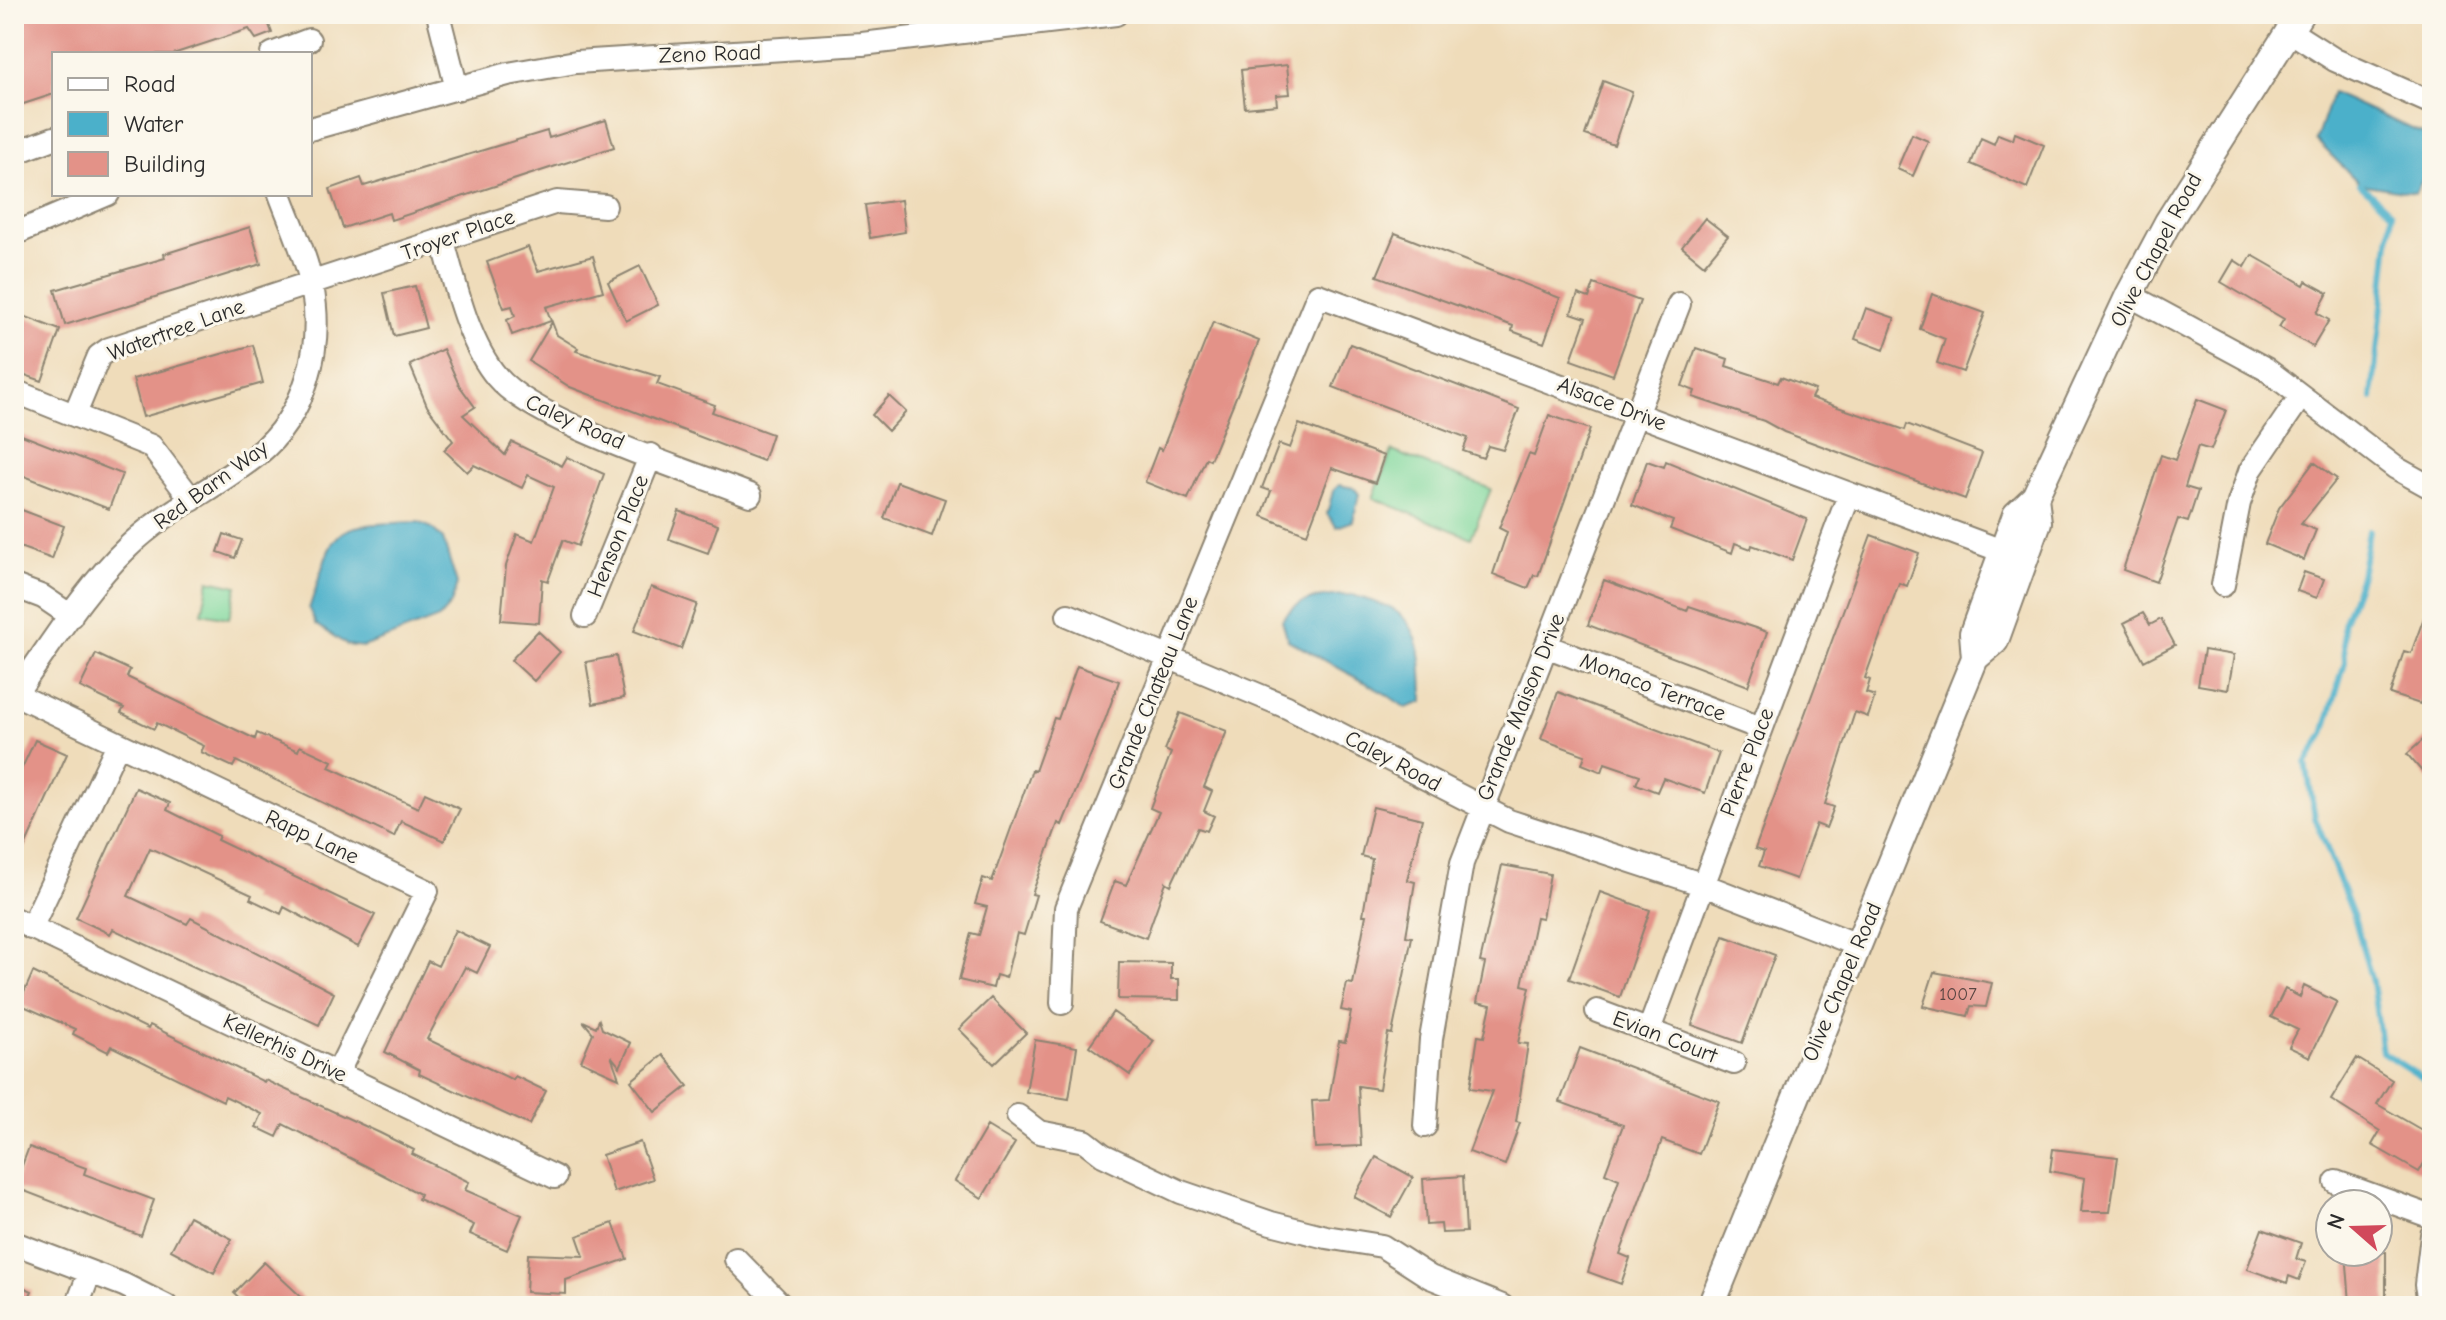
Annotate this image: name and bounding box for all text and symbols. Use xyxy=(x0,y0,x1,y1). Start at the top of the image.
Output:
street label: Zeno Road xyxy=(658,39,762,69)
legend xyxy=(52,52,312,196)
text: Road xyxy=(124,70,176,98)
text: Water xyxy=(124,110,184,138)
text: Building xyxy=(124,150,206,178)
street label: Olive Chapel Road xyxy=(2105,169,2207,331)
street label: Troyer Place xyxy=(398,203,518,267)
street label: Watertree Lane xyxy=(104,293,248,367)
street label: Alsace Drive xyxy=(1554,371,1670,437)
street label: Caley Road xyxy=(522,389,628,455)
street label: Red Barn Way xyxy=(149,435,273,535)
street label: Henson Place xyxy=(582,471,654,601)
street label: Grande Chateau Lane xyxy=(1102,593,1204,793)
street label: Grande Maison Drive xyxy=(1471,609,1571,805)
street label: Monaco Terrace xyxy=(1576,647,1730,727)
street label: Pierre Place xyxy=(1714,704,1780,820)
street label: Caley Road xyxy=(1340,725,1446,797)
street label: Rapp Lane xyxy=(261,804,363,870)
street label: Olive Chapel Road xyxy=(1797,899,1887,1065)
house number: 1007 xyxy=(1939,984,1977,1005)
street label: Evian Court xyxy=(1609,1005,1722,1069)
street label: Kellerhis Drive xyxy=(219,1008,351,1088)
north arrow xyxy=(2314,1188,2394,1268)
text: N xyxy=(2321,1210,2351,1233)

